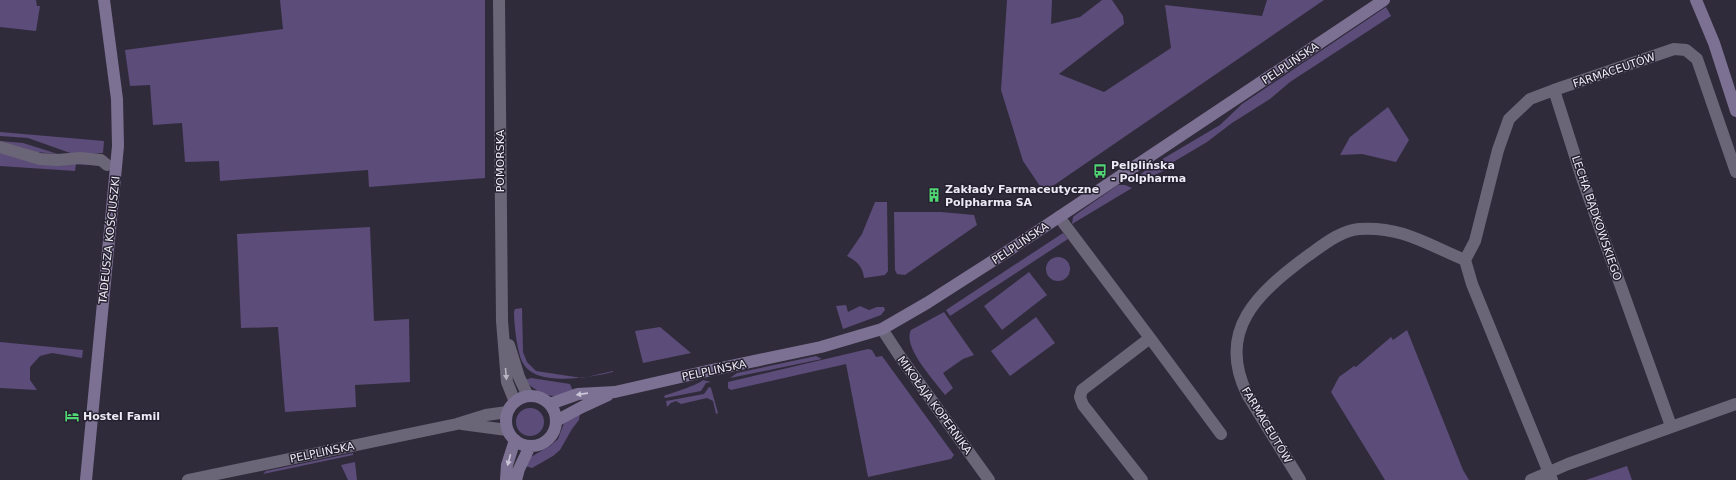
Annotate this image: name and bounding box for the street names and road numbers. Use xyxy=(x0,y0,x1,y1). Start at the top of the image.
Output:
street label: PELPLIŃSKA xyxy=(1260,39,1321,87)
street label: FARMACEUTÓW xyxy=(1571,50,1657,91)
street label: POMORSKA xyxy=(494,129,507,192)
street label: LECHA BĄDKOWSKIEGO xyxy=(1569,154,1624,283)
street label: TADEUSZA KOŚCIUSZKI xyxy=(96,175,123,306)
street label: PELPLIŃSKA xyxy=(990,219,1051,267)
street label: MIKOŁAJA KOPERNIKA xyxy=(895,354,975,457)
street label: PELPLIŃSKA xyxy=(681,357,748,384)
street label: FARMACEUTÓW xyxy=(1239,385,1294,466)
street label: PELPLIŃSKA xyxy=(289,439,356,466)

